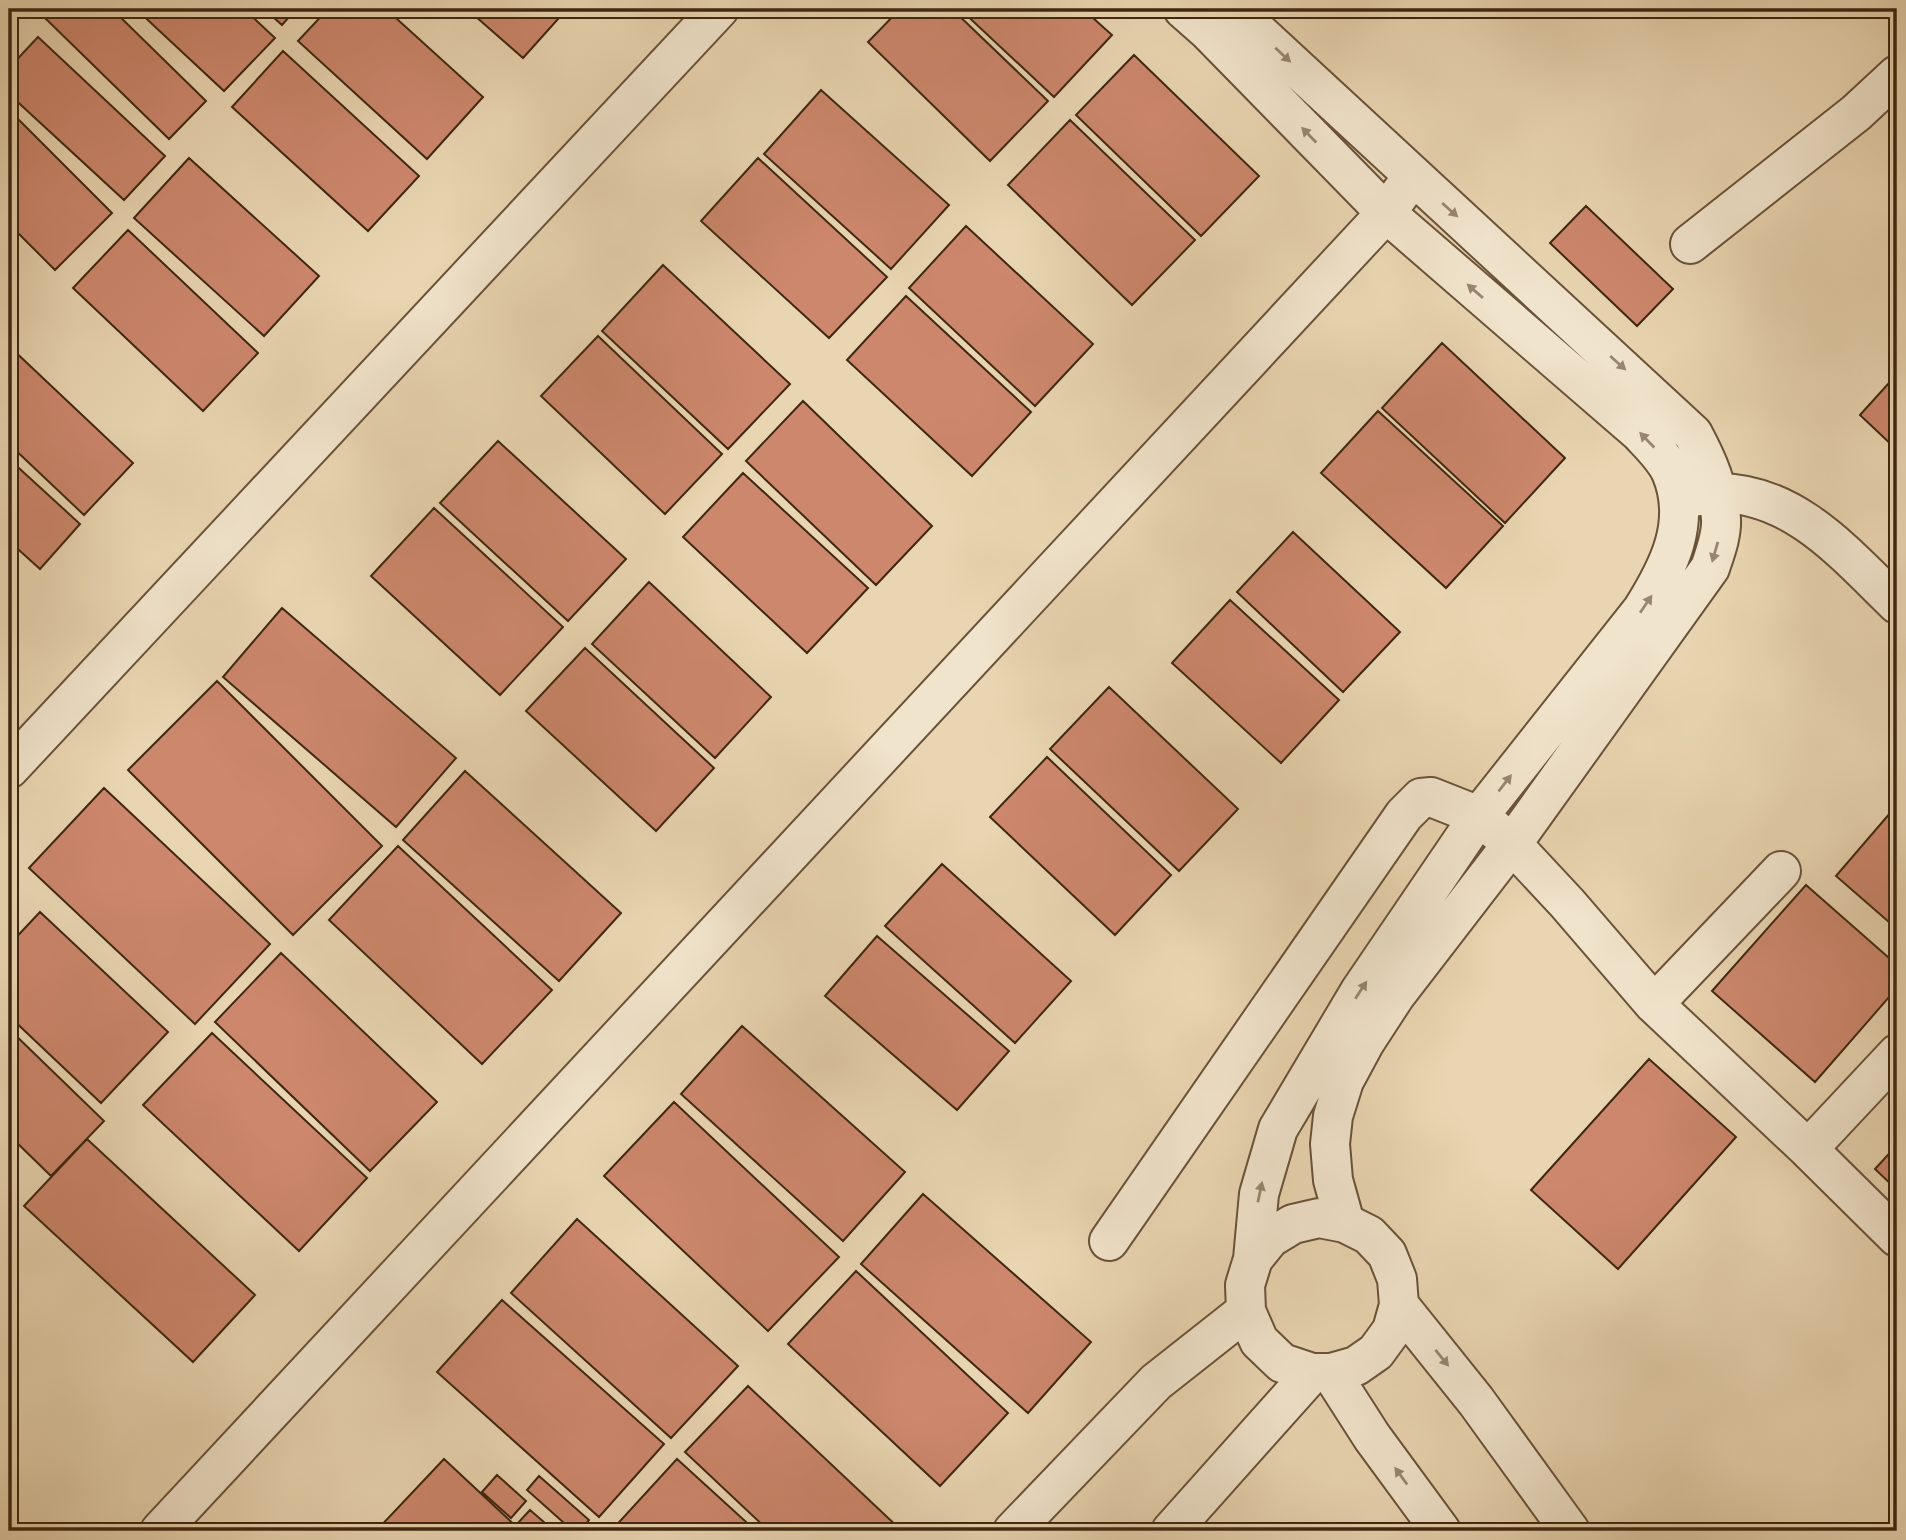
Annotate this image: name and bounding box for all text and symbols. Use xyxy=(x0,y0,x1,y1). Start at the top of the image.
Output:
one-way arrow xyxy=(1274,47,1291,63)
one-way arrow xyxy=(1301,127,1318,144)
one-way arrow xyxy=(1441,202,1459,218)
one-way arrow xyxy=(1467,284,1484,299)
one-way arrow xyxy=(1609,355,1626,371)
one-way arrow xyxy=(1638,432,1655,449)
one-way arrow xyxy=(1709,541,1720,563)
one-way arrow xyxy=(1639,594,1652,614)
one-way arrow xyxy=(1498,774,1513,792)
one-way arrow xyxy=(1355,980,1368,999)
one-way arrow xyxy=(1255,1181,1266,1203)
one-way arrow xyxy=(1434,1349,1449,1367)
one-way arrow xyxy=(1394,1467,1408,1485)

